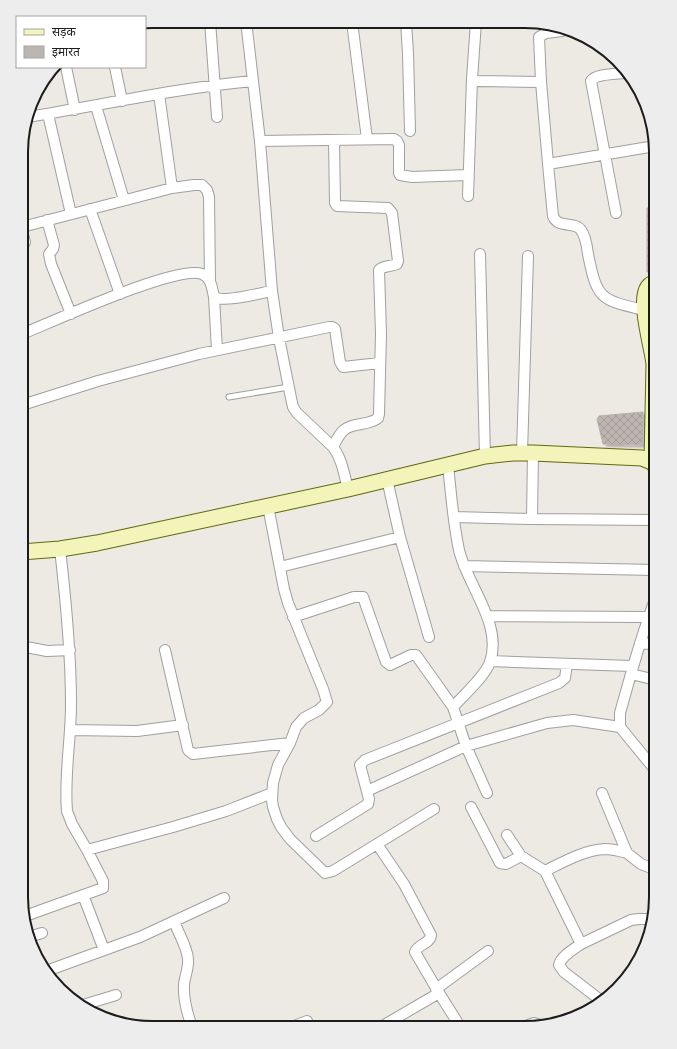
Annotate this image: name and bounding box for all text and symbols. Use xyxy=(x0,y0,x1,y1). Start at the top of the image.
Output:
legend xyxy=(16,16,146,68)
text: सड़क xyxy=(52,26,77,39)
text: इमारत xyxy=(52,46,81,59)

